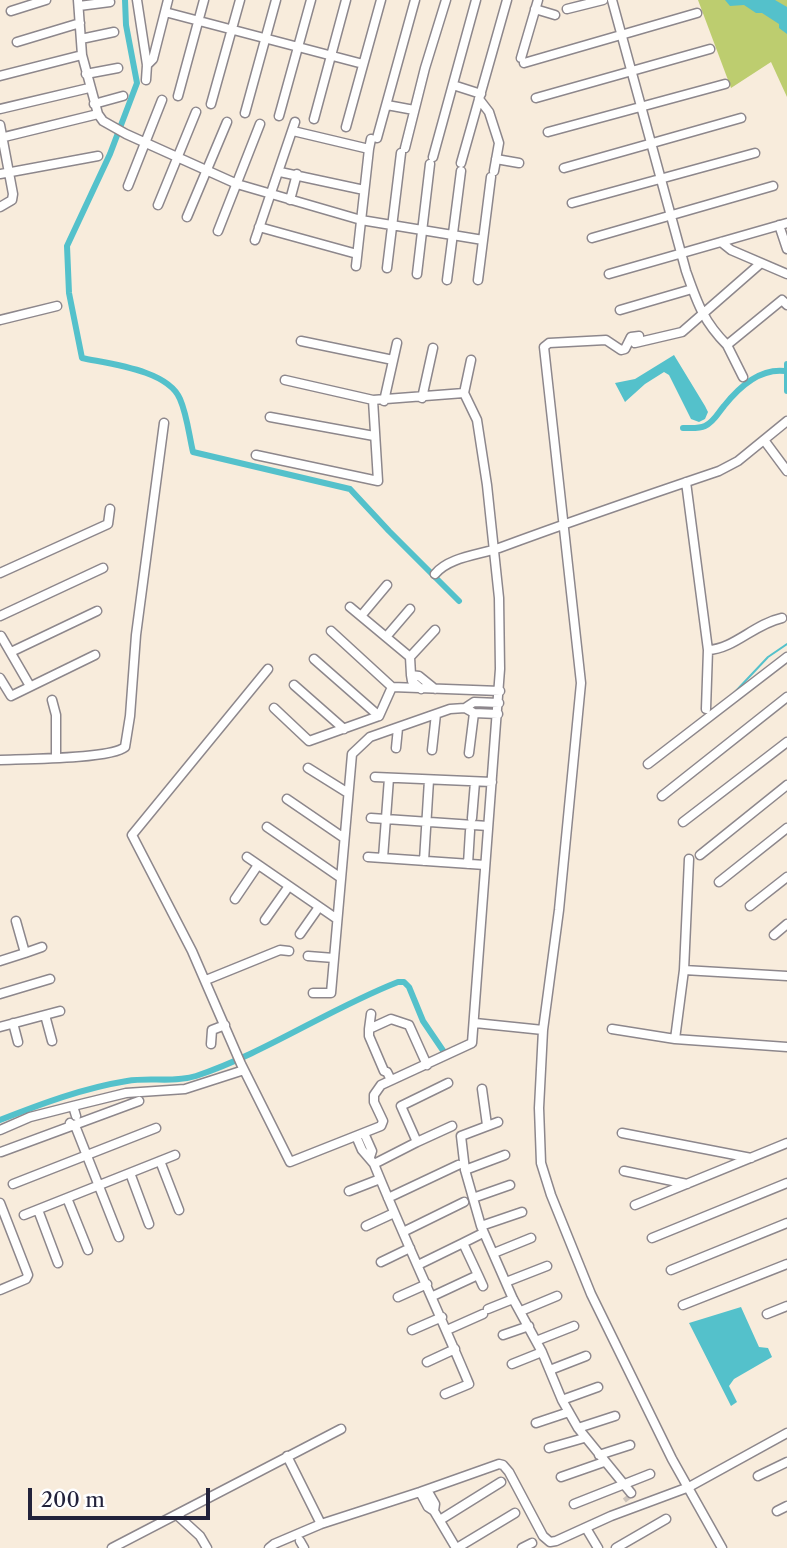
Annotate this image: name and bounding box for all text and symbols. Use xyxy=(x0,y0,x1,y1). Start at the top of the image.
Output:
scale bar xyxy=(32,1474,214,1518)
text: 200 m xyxy=(41,1487,105,1512)

